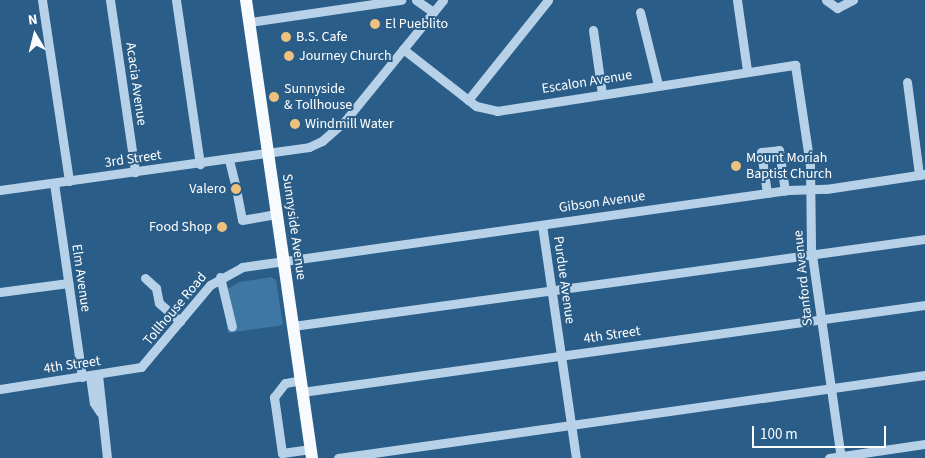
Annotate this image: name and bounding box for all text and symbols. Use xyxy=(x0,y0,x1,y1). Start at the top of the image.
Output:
north arrow xyxy=(10,10,60,60)
text: N xyxy=(27,10,39,31)
place label: El Pueblito xyxy=(385,16,448,32)
marker: El Pueblito xyxy=(369,18,381,30)
place label: B.S. Cafe xyxy=(296,29,347,45)
marker: B.S. Cafe xyxy=(280,31,292,43)
street label: Acacia Avenue xyxy=(122,41,150,127)
place label: Journey Church xyxy=(299,48,392,64)
marker: Journey Church xyxy=(283,50,295,62)
street label: Escalon Avenue xyxy=(541,67,633,97)
place label: Sunnyside & Tollhouse xyxy=(284,81,352,114)
marker: Sunnyside & Tollhouse xyxy=(268,91,280,103)
place label: Windmill Water xyxy=(305,116,394,132)
marker: Windmill Water xyxy=(289,118,301,130)
street label: 3rd Street xyxy=(103,147,163,171)
place label: Mount Moriah Baptist Church xyxy=(746,150,832,182)
marker: Mount Moriah Baptist Church xyxy=(730,160,742,172)
street label: Sunnyside Avenue xyxy=(278,173,310,281)
place label: Valero xyxy=(189,181,226,197)
marker: Valero xyxy=(230,183,242,195)
street label: Gibson Avenue xyxy=(558,188,646,216)
place label: Food Shop xyxy=(149,219,212,235)
marker: Food Shop xyxy=(216,221,228,233)
street label: Stanford Avenue xyxy=(790,229,816,327)
street label: Purdue Avenue xyxy=(550,235,578,325)
street label: Elm Avenue xyxy=(68,243,94,313)
street label: Tollhouse Road xyxy=(140,269,210,349)
street label: 4th Street xyxy=(583,323,641,347)
street label: 4th Street xyxy=(43,353,101,377)
scale bar xyxy=(755,416,889,448)
text: 100 m xyxy=(760,424,798,445)

